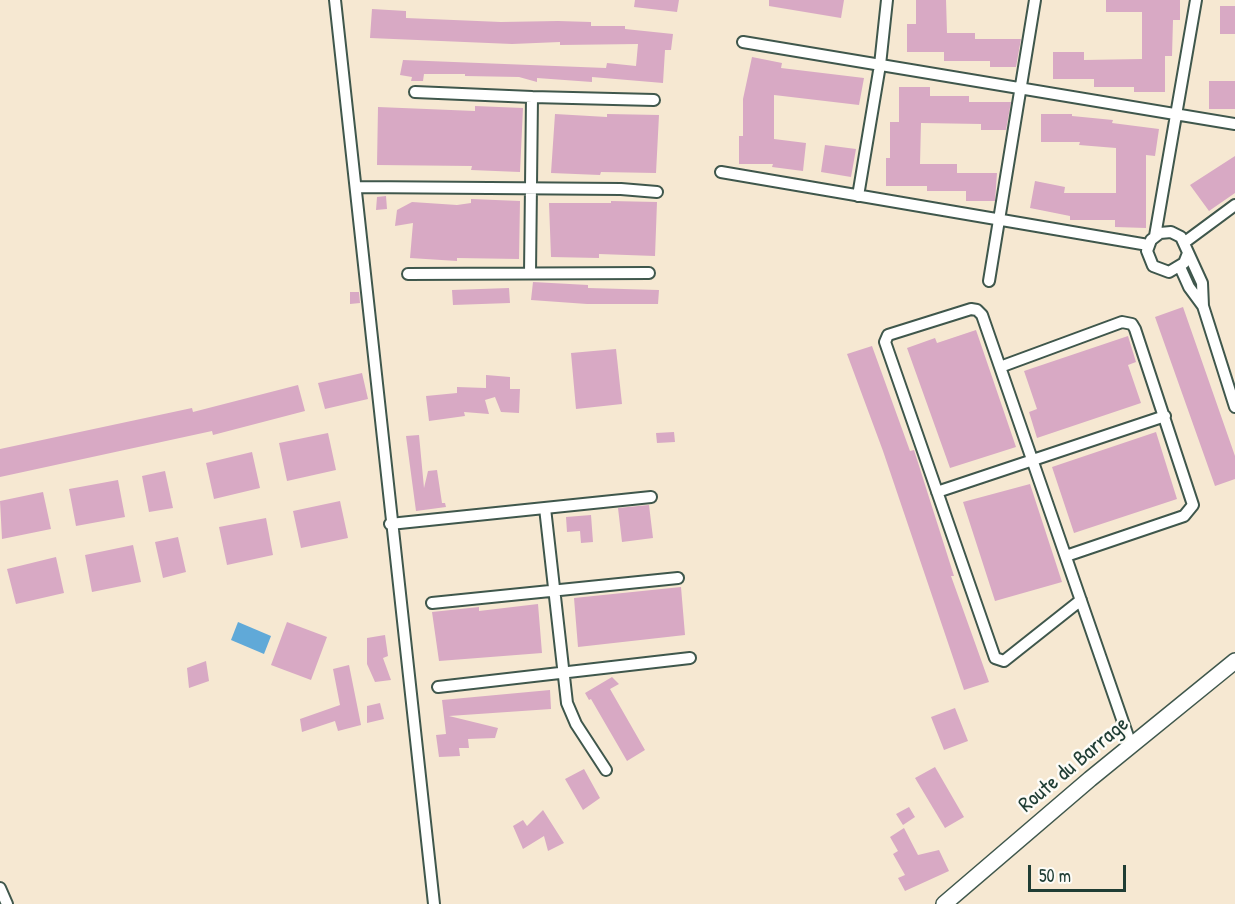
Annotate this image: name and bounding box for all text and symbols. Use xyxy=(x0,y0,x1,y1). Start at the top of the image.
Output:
street label: Route du Barrage xyxy=(1014,711,1134,819)
scale bar xyxy=(1031,853,1128,891)
text: 50 m xyxy=(1039,863,1071,888)

